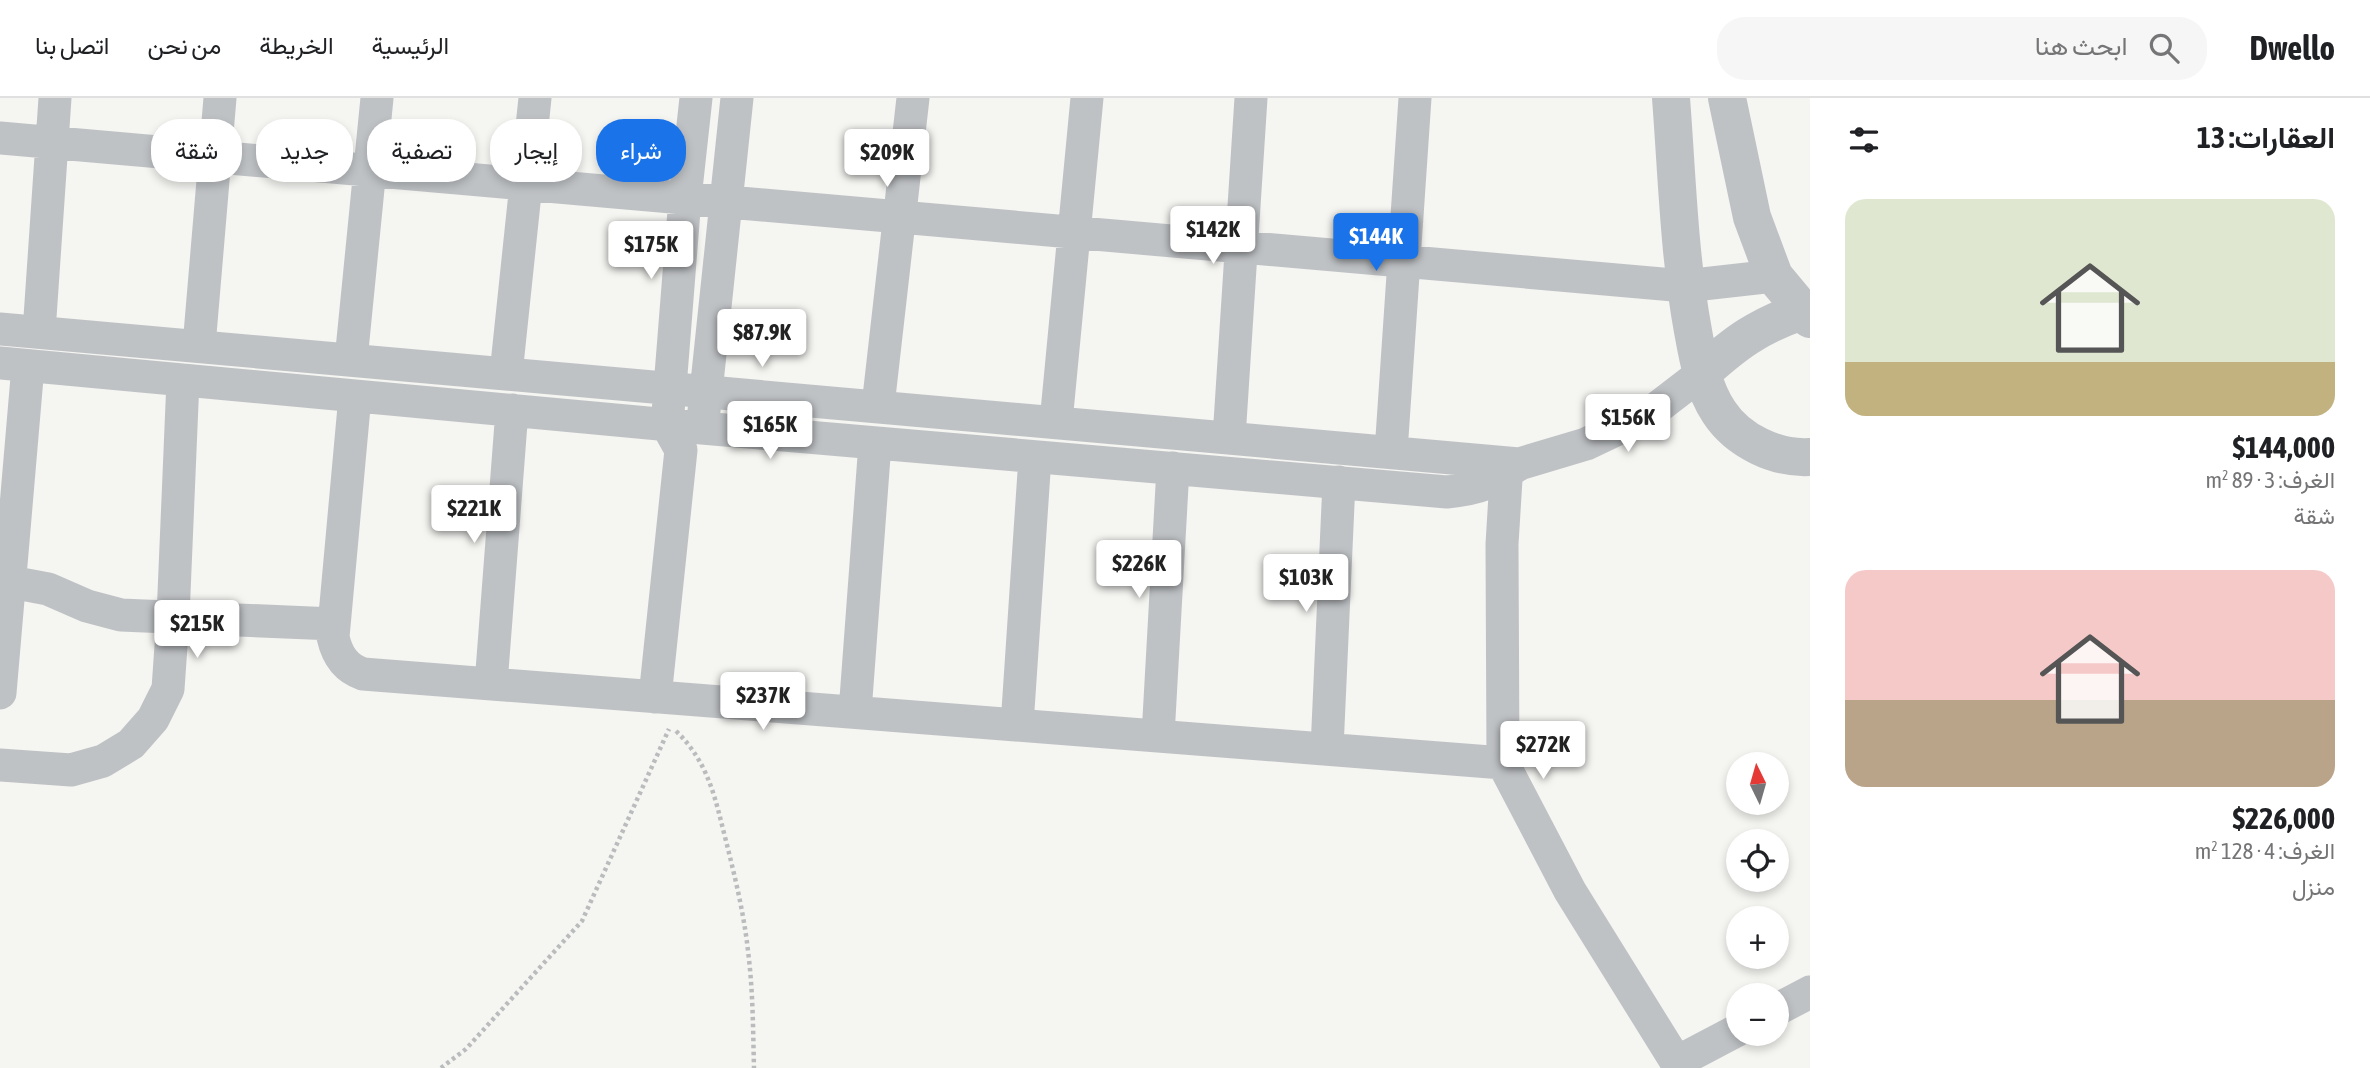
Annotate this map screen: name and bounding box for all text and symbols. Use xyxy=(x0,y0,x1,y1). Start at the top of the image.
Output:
search box xyxy=(1717,17,2207,80)
icon: search xyxy=(2145,29,2183,67)
text: Dwello xyxy=(2249,29,2335,67)
text: ابحث هنا xyxy=(2035,31,2127,61)
text: اتصل بنا xyxy=(35,32,109,59)
text: من نحن xyxy=(147,32,221,59)
text: الخريطة xyxy=(259,32,334,59)
text: الرئيسية xyxy=(372,32,449,59)
chip: شقة xyxy=(151,119,242,182)
chip: جديد xyxy=(256,119,353,182)
chip: تصفية xyxy=(367,119,476,182)
chip: إيجار xyxy=(490,119,582,182)
chip: شراء xyxy=(596,119,686,182)
text: العقارات: 13 xyxy=(2197,120,2335,154)
icon: filters xyxy=(1845,121,1883,159)
pin: $209K xyxy=(838,130,936,189)
text: $209K xyxy=(860,139,914,165)
pin: $142K xyxy=(1164,206,1262,266)
pin: $144K xyxy=(1327,214,1425,273)
text: $142K xyxy=(1186,216,1240,242)
pin: $175K xyxy=(602,222,700,281)
text: $144K xyxy=(1349,223,1403,249)
text: $175K xyxy=(624,231,678,257)
icon: home xyxy=(2027,245,2153,371)
pin: $87.9K xyxy=(705,310,819,369)
text: $87.9K xyxy=(733,319,791,345)
pin: $156K xyxy=(1579,394,1677,454)
pin: $165K xyxy=(721,402,819,461)
text: $156K xyxy=(1601,404,1655,430)
text: $165K xyxy=(743,411,797,437)
text: $144,000 xyxy=(2232,430,2335,464)
text: الغرف: 3 · 89 m² xyxy=(2206,467,2335,493)
pin: $221K xyxy=(425,486,523,545)
text: $221K xyxy=(447,495,501,521)
text: شقة xyxy=(2293,503,2335,529)
pin: $226K xyxy=(1090,540,1188,600)
text: $226K xyxy=(1112,550,1166,576)
pin: $103K xyxy=(1257,554,1355,614)
text: $103K xyxy=(1279,564,1333,590)
pin: $215K xyxy=(148,601,246,660)
text: $215K xyxy=(170,610,224,636)
icon: home xyxy=(2027,616,2153,742)
pin: $237K xyxy=(714,672,812,732)
text: $237K xyxy=(736,682,790,708)
pin: $272K xyxy=(1494,722,1592,781)
text: $272K xyxy=(1516,731,1570,757)
north arrow xyxy=(1726,752,1788,816)
map controls xyxy=(1726,752,1789,1046)
text: $226,000 xyxy=(2232,801,2335,835)
button: locate xyxy=(1726,829,1789,892)
text: الغرف: 4 · 128 m² xyxy=(2195,838,2335,864)
text: منزل xyxy=(2292,874,2335,900)
button: + xyxy=(1726,906,1789,969)
button: − xyxy=(1726,983,1789,1046)

